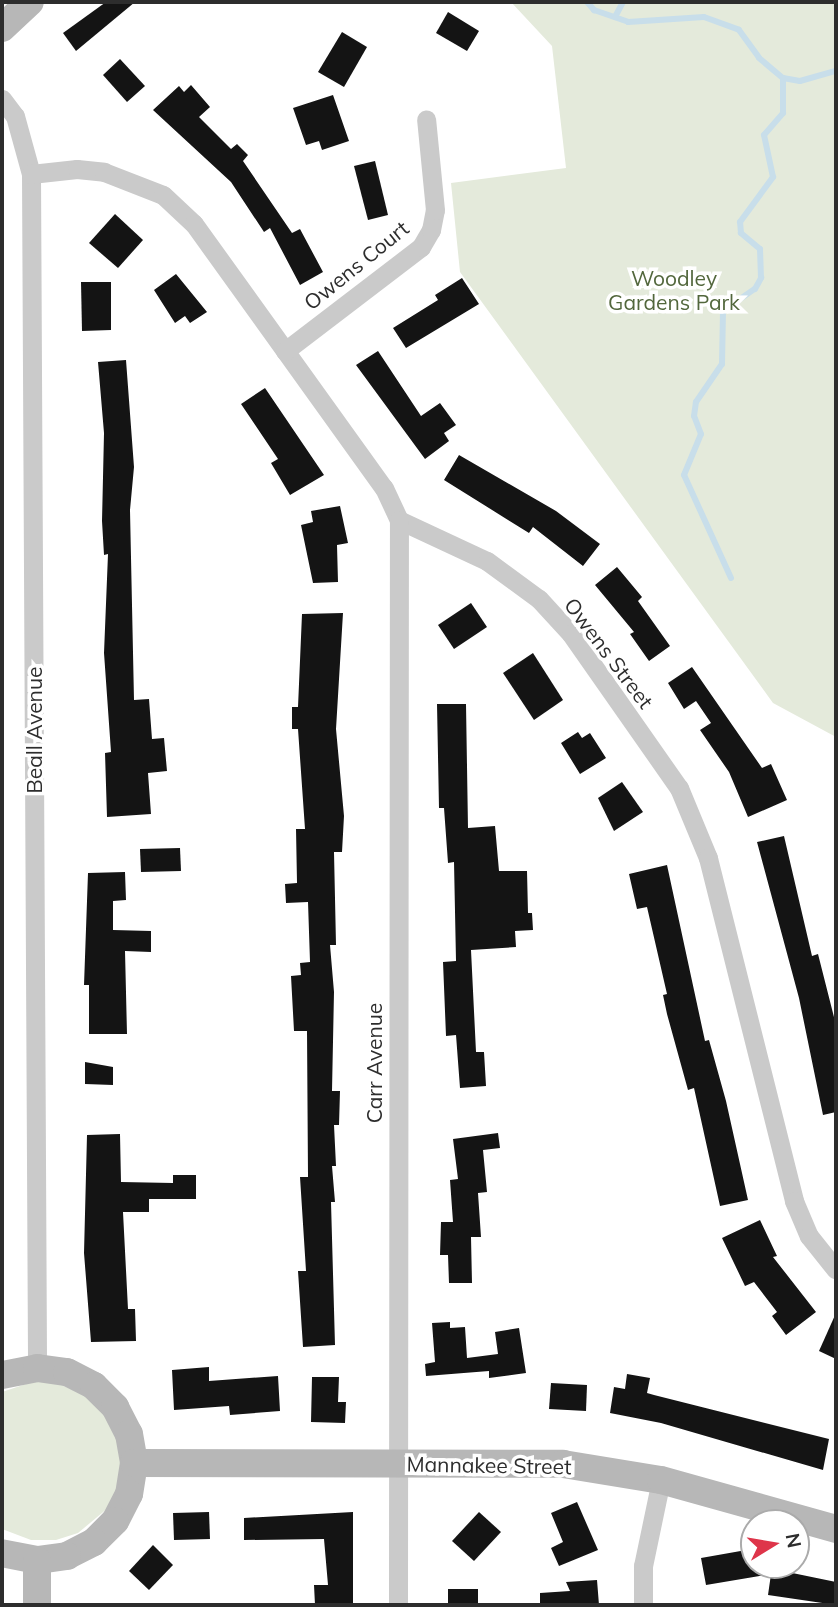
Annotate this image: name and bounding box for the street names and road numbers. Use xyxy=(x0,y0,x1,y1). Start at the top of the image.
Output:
street label: Owens Court xyxy=(299,215,413,315)
street label: Owens Street xyxy=(559,593,659,713)
street label: Beall Avenue xyxy=(21,667,47,793)
street label: Carr Avenue xyxy=(361,1003,387,1123)
street label: Mannakee Street xyxy=(406,1451,572,1479)

